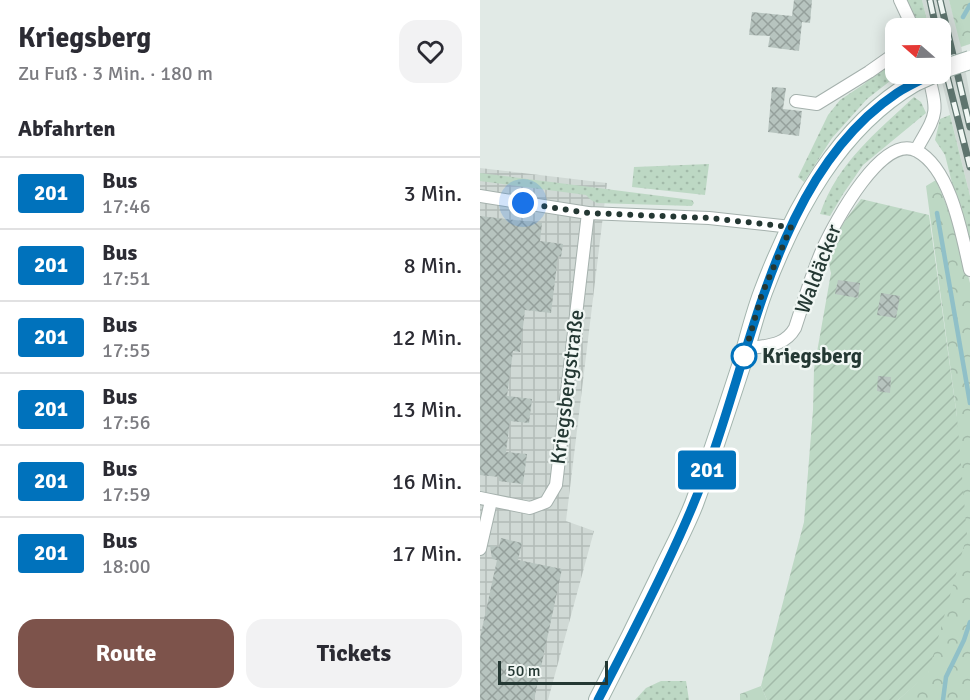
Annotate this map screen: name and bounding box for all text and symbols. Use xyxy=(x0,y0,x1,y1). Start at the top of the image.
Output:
north arrow xyxy=(885,18,951,84)
map controls xyxy=(885,18,951,84)
button: heart xyxy=(399,20,462,83)
text: Kriegsberg xyxy=(18,21,151,55)
text: Zu Fuß · 3 Min. · 180 m xyxy=(18,61,213,86)
text: Abfahrten xyxy=(18,115,116,142)
text: Bus xyxy=(102,167,137,194)
text: 201 xyxy=(34,180,68,206)
text: 3 Min. xyxy=(404,180,462,207)
your location xyxy=(508,188,538,218)
text: 17:46 xyxy=(102,194,151,219)
street label: Waldäcker xyxy=(789,220,847,317)
text: Bus xyxy=(102,239,137,266)
text: 201 xyxy=(34,252,68,278)
text: 8 Min. xyxy=(404,252,462,279)
text: 17:51 xyxy=(102,266,151,291)
street label: Kriegsbergstraße xyxy=(545,308,589,466)
text: Bus xyxy=(102,311,137,338)
text: 201 xyxy=(34,324,68,350)
text: 12 Min. xyxy=(392,324,462,351)
text: 17:55 xyxy=(102,338,151,363)
marker: Kriegsberg xyxy=(731,343,757,369)
place label: Kriegsberg xyxy=(762,343,862,369)
text: Bus xyxy=(102,383,137,410)
text: 201 xyxy=(34,396,68,422)
text: 13 Min. xyxy=(392,396,462,423)
text: 17:56 xyxy=(102,410,151,435)
line badge: 201 xyxy=(672,450,742,490)
text: Bus xyxy=(102,455,137,482)
text: 201 xyxy=(690,457,724,483)
text: 201 xyxy=(34,468,68,494)
text: 16 Min. xyxy=(392,468,462,495)
text: 17:59 xyxy=(102,482,151,507)
text: Bus xyxy=(102,527,137,554)
text: 201 xyxy=(34,540,68,566)
text: 17 Min. xyxy=(392,540,462,567)
text: 18:00 xyxy=(102,554,151,579)
button: Route xyxy=(18,619,234,688)
button: Tickets xyxy=(246,619,462,688)
scale bar xyxy=(498,658,608,686)
text: 50 m xyxy=(507,661,541,681)

